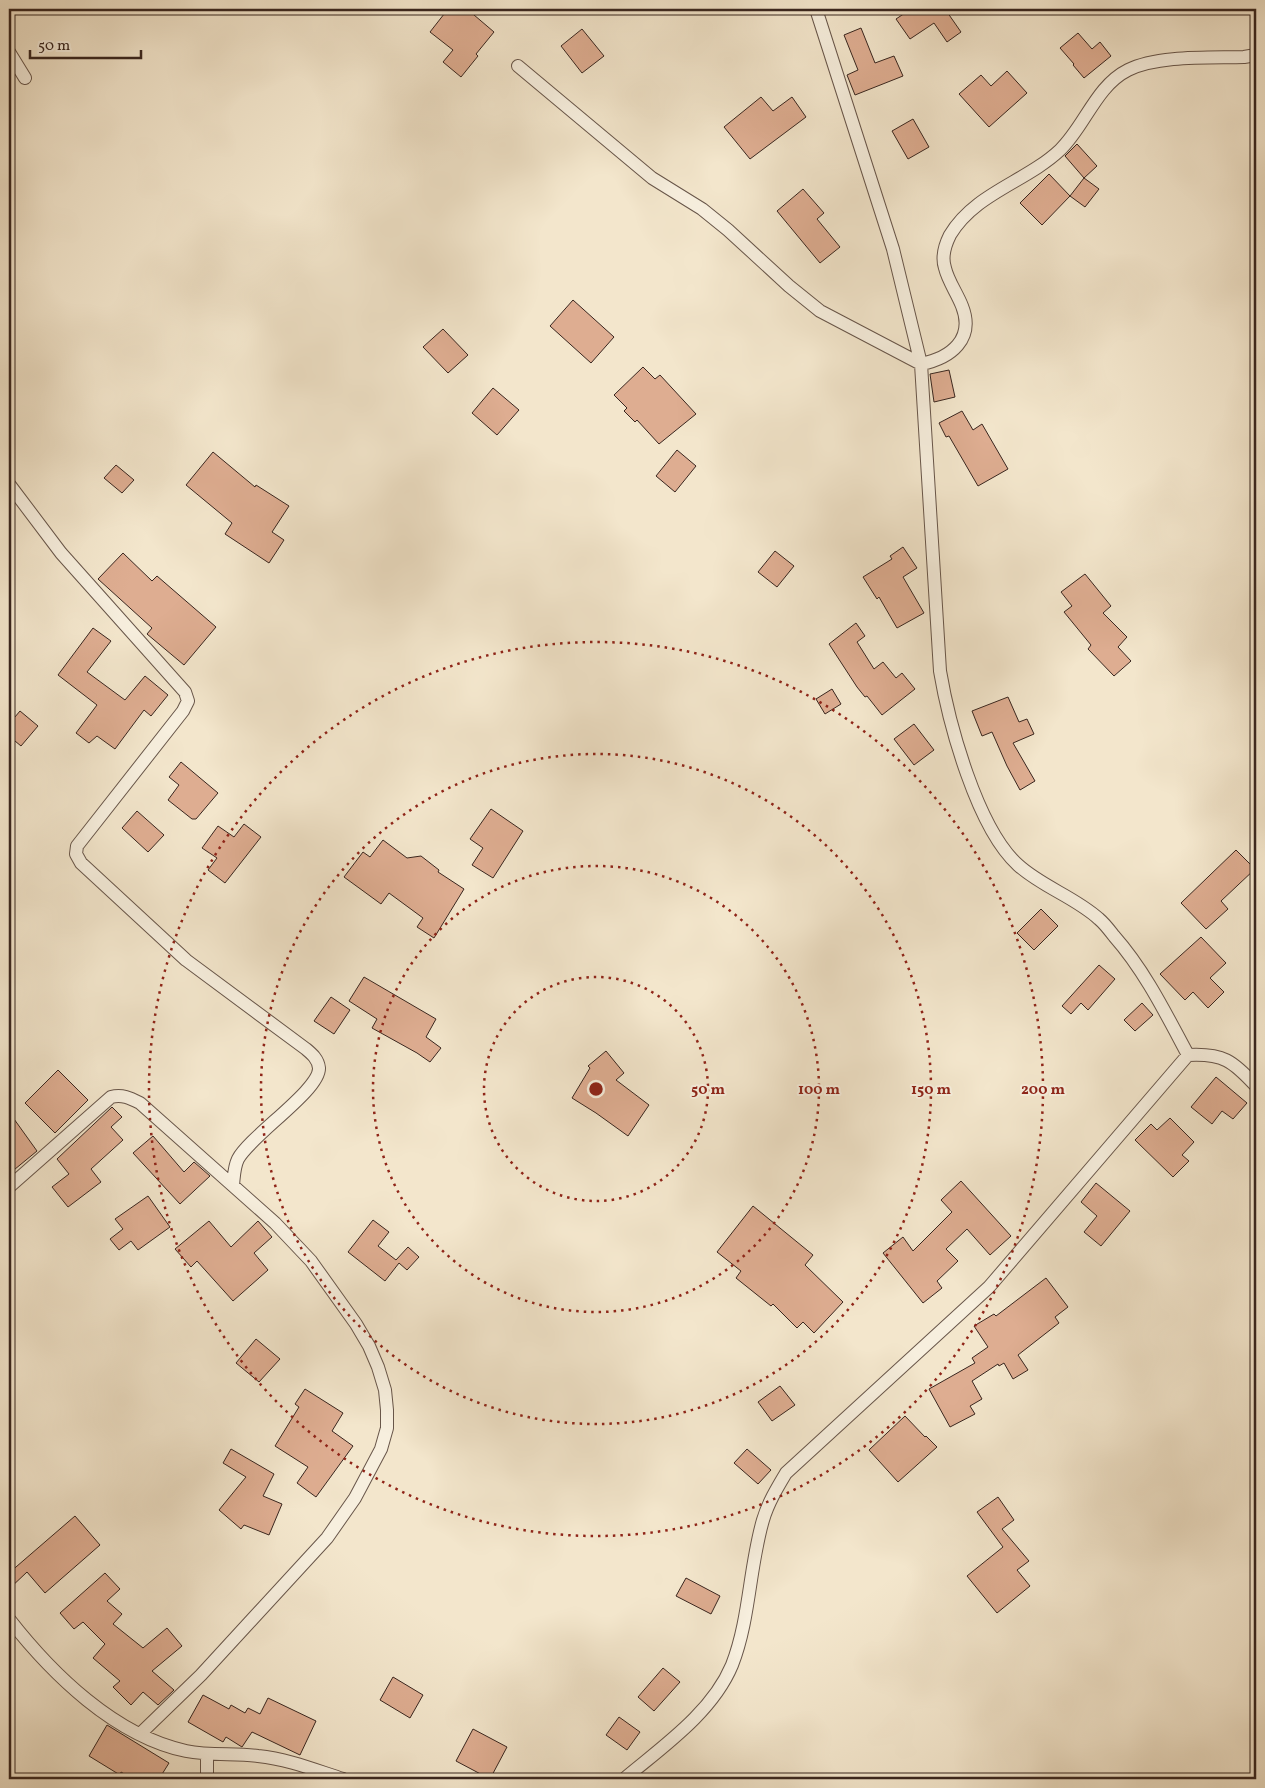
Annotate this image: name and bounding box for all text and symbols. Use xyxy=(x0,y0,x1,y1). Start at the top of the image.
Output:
scale bar xyxy=(30,28,141,60)
text: 50 m xyxy=(38,36,70,57)
centre of rings xyxy=(587,1080,605,1098)
text: 50 m xyxy=(691,1080,725,1101)
text: 100 m xyxy=(798,1080,841,1101)
text: 150 m xyxy=(911,1080,951,1101)
text: 200 m xyxy=(1021,1080,1065,1101)

